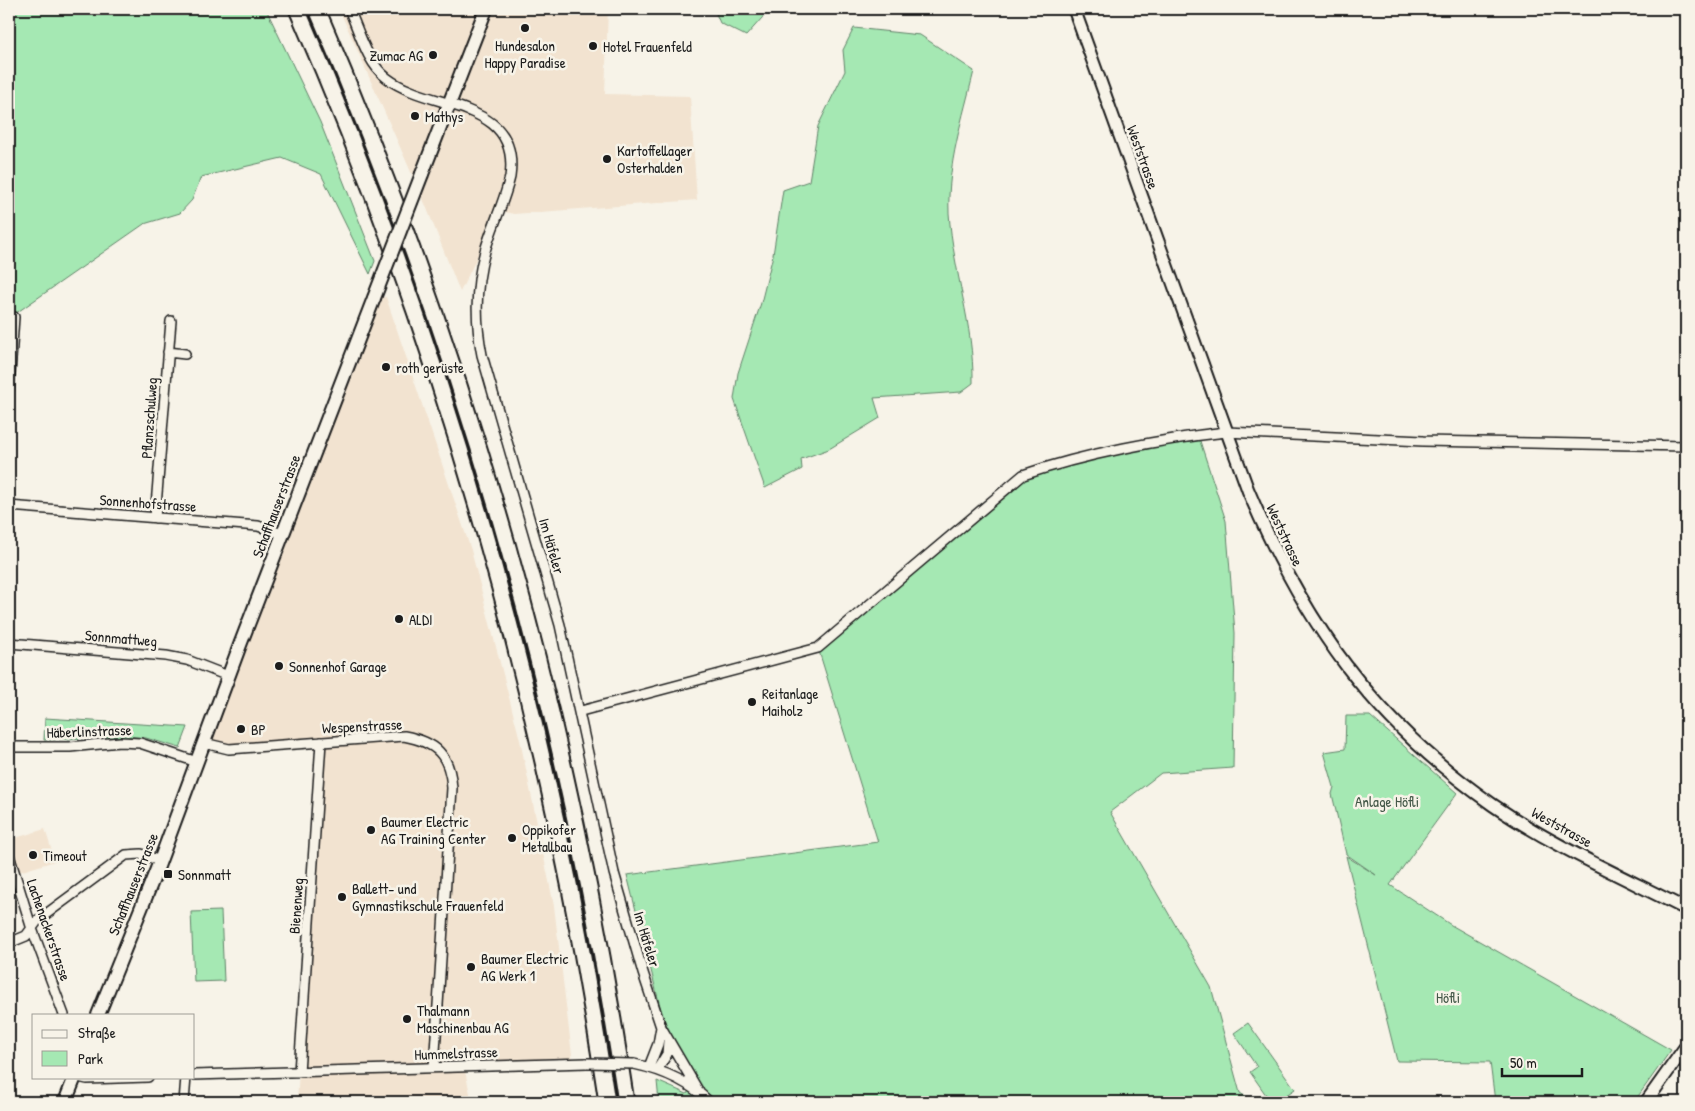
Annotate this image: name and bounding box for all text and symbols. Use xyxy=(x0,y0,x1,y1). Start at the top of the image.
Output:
marker: Hundesalon Happy Paradise xyxy=(519,22,531,34)
place label: Hundesalon Happy Paradise xyxy=(484,35,566,73)
place label: Hotel Frauenfeld xyxy=(603,36,692,57)
marker: Hotel Frauenfeld xyxy=(587,40,599,52)
place label: Zumac AG xyxy=(370,45,424,66)
marker: Zumac AG xyxy=(427,49,439,61)
place label: Mathys xyxy=(425,106,464,127)
marker: Mathys xyxy=(409,110,421,122)
street label: Weststrasse xyxy=(1122,122,1164,192)
place label: Kartoffellager Osterhalden xyxy=(617,140,693,178)
marker: Kartoffellager Osterhalden xyxy=(601,153,613,165)
place label: roth gerüste xyxy=(396,357,464,378)
marker: roth gerüste xyxy=(380,361,392,373)
street label: Pflanzschulweg xyxy=(136,376,162,459)
street label: Schaffhauserstrasse xyxy=(247,452,305,560)
street label: Sonnenhofstrasse xyxy=(99,489,197,517)
street label: Weststrasse xyxy=(1261,501,1309,569)
street label: Im Häfeler xyxy=(534,516,570,577)
place label: ALDI xyxy=(409,609,433,630)
marker: ALDI xyxy=(393,613,405,625)
street label: Sonnmattweg xyxy=(84,624,158,652)
place label: Sonnenhof Garage xyxy=(289,656,387,677)
marker: Sonnenhof Garage xyxy=(273,660,285,672)
place label: Reitanlage Maiholz xyxy=(762,683,819,721)
marker: Reitanlage Maiholz xyxy=(746,696,758,708)
street label: Wespenstrasse xyxy=(321,713,403,739)
street label: Häberlinstrasse xyxy=(46,719,132,743)
place label: BP xyxy=(251,719,266,740)
marker: BP xyxy=(235,723,247,735)
park label: Anlage Höfli xyxy=(1355,791,1419,812)
street label: Weststrasse xyxy=(1528,802,1596,852)
place label: Baumer Electric AG Training Center xyxy=(381,811,486,849)
place label: Oppikofer Metallbau xyxy=(522,819,576,857)
marker: Baumer Electric AG Training Center xyxy=(365,824,377,836)
street label: Schaffhauserstrasse xyxy=(103,830,163,938)
marker: Oppikofer Metallbau xyxy=(506,832,518,844)
place label: Timeout xyxy=(43,845,88,866)
marker: Timeout xyxy=(27,849,39,861)
place label: Sonnmatt xyxy=(178,864,232,885)
marker: Sonnmatt xyxy=(162,868,174,880)
street label: Lachenackerstrasse xyxy=(22,876,76,984)
street label: Bienenweg xyxy=(284,877,308,935)
place label: Ballett- und Gymnastikschule Frauenfeld xyxy=(352,878,504,916)
marker: Ballett- und Gymnastikschule Frauenfeld xyxy=(336,891,348,903)
street label: Im Häfeler xyxy=(629,909,665,970)
place label: Baumer Electric AG Werk 1 xyxy=(481,948,569,986)
marker: Baumer Electric AG Werk 1 xyxy=(465,961,477,973)
park label: Höfli xyxy=(1436,987,1460,1008)
place label: Thalmann Maschinenbau AG xyxy=(417,1000,509,1038)
marker: Thalmann Maschinenbau AG xyxy=(401,1013,413,1025)
legend xyxy=(32,1014,195,1078)
text: Straße xyxy=(78,1022,116,1043)
street label: Hummelstrasse xyxy=(414,1041,498,1065)
scale bar xyxy=(1502,1046,1582,1078)
text: Park xyxy=(78,1048,103,1069)
text: 50 m xyxy=(1510,1052,1537,1073)

